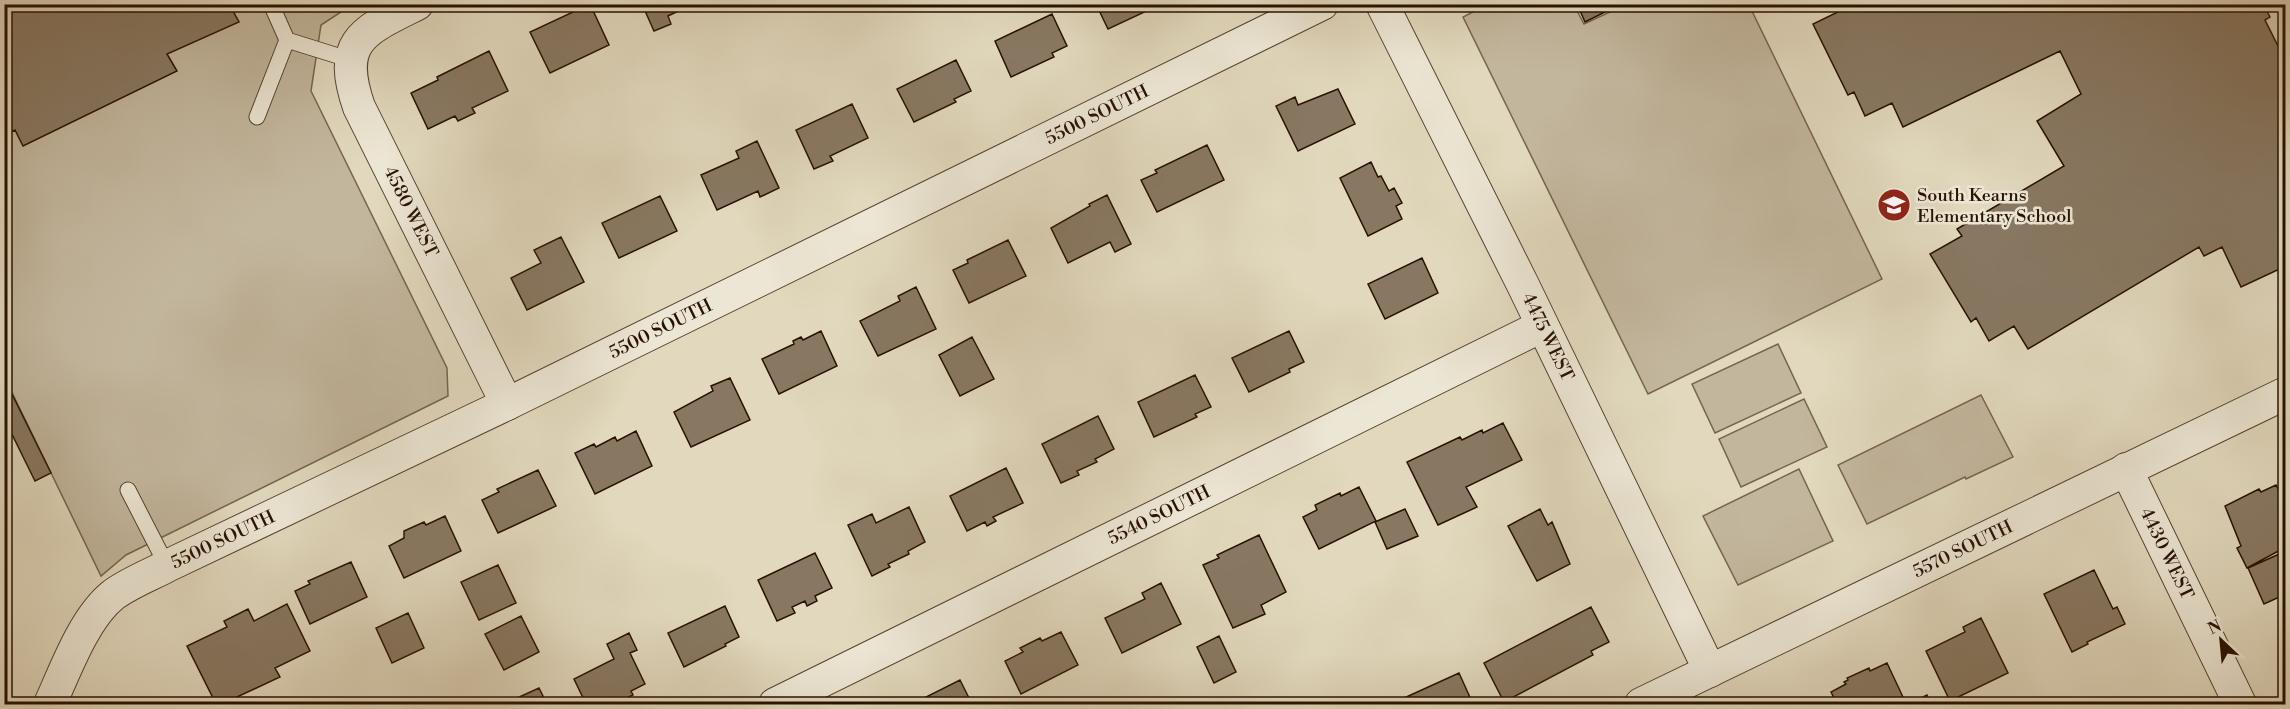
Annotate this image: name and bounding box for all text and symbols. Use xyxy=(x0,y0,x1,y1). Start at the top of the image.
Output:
street label: 5500 SOUTH xyxy=(1042,80,1153,150)
street label: 4580 WEST xyxy=(378,162,443,262)
place label: South Kearns Elementary School xyxy=(1917,184,2072,228)
school or university icon: South Kearns Elementary School xyxy=(1876,187,1912,223)
street label: 4475 WEST xyxy=(1517,289,1579,385)
street label: 5500 SOUTH xyxy=(605,294,717,364)
street label: 5540 SOUTH xyxy=(1104,480,1215,550)
street label: 4430 WEST xyxy=(2135,504,2199,604)
street label: 5500 SOUTH xyxy=(167,505,279,574)
street label: 5570 SOUTH xyxy=(1909,515,2017,583)
north arrow xyxy=(2191,610,2251,670)
text: N xyxy=(2205,616,2225,639)

